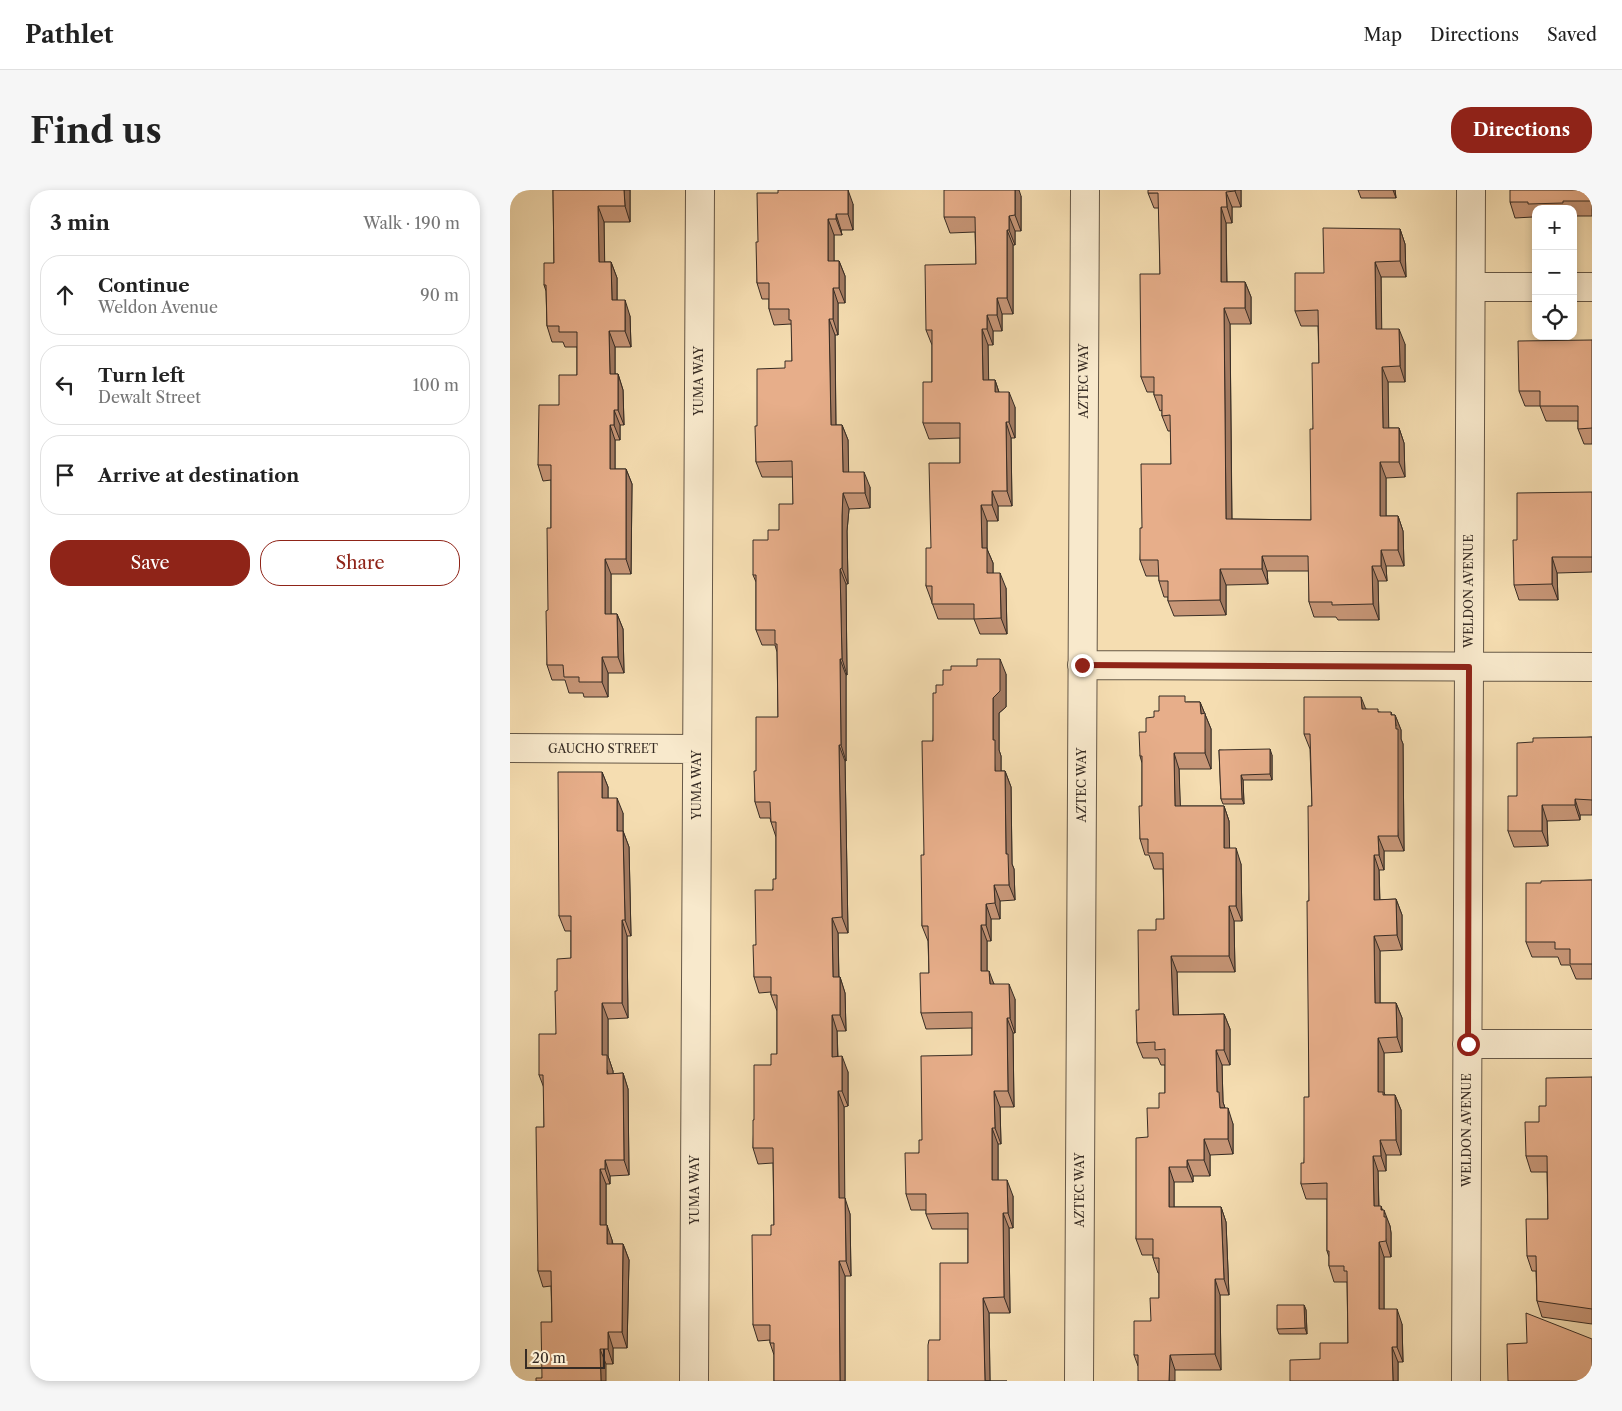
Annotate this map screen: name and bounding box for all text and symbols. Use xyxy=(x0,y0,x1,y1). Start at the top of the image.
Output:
text: Pathlet xyxy=(25,20,113,49)
text: Map xyxy=(1363,24,1402,46)
text: Directions xyxy=(1430,24,1519,46)
text: Saved xyxy=(1547,24,1597,46)
button: Directions xyxy=(1451,107,1592,153)
text: Find us xyxy=(30,109,162,152)
map controls xyxy=(1532,205,1577,340)
button: + xyxy=(1532,205,1577,250)
text: 3 min xyxy=(50,210,110,235)
text: Walk · 190 m xyxy=(363,213,460,233)
button: − xyxy=(1532,250,1577,295)
text: Continue xyxy=(98,274,190,297)
icon: ahead xyxy=(51,281,79,309)
text: 90 m xyxy=(420,285,459,305)
button: locate xyxy=(1532,295,1577,340)
text: Weldon Avenue xyxy=(98,297,218,317)
street label: AZTEC WAY xyxy=(1076,343,1091,419)
street label: YUMA WAY xyxy=(691,346,706,417)
text: Turn left xyxy=(98,364,185,387)
icon: left xyxy=(51,371,79,399)
text: 100 m xyxy=(413,375,459,395)
text: Dewalt Street xyxy=(98,387,201,407)
icon: arrive xyxy=(51,461,79,489)
text: Arrive at destination xyxy=(98,464,299,487)
street label: WELDON AVENUE xyxy=(1461,534,1476,649)
button: Save xyxy=(50,540,250,586)
button: Share xyxy=(260,540,460,586)
route end xyxy=(1071,654,1094,677)
street label: GAUCHO STREET xyxy=(548,741,658,756)
street label: AZTEC WAY xyxy=(1074,747,1089,823)
street label: YUMA WAY xyxy=(689,750,704,821)
route start xyxy=(1457,1033,1480,1056)
street label: WELDON AVENUE xyxy=(1459,1073,1474,1188)
street label: AZTEC WAY xyxy=(1072,1152,1087,1228)
street label: YUMA WAY xyxy=(687,1155,702,1226)
scale bar xyxy=(525,1346,605,1369)
text: 20 m xyxy=(532,1349,566,1367)

